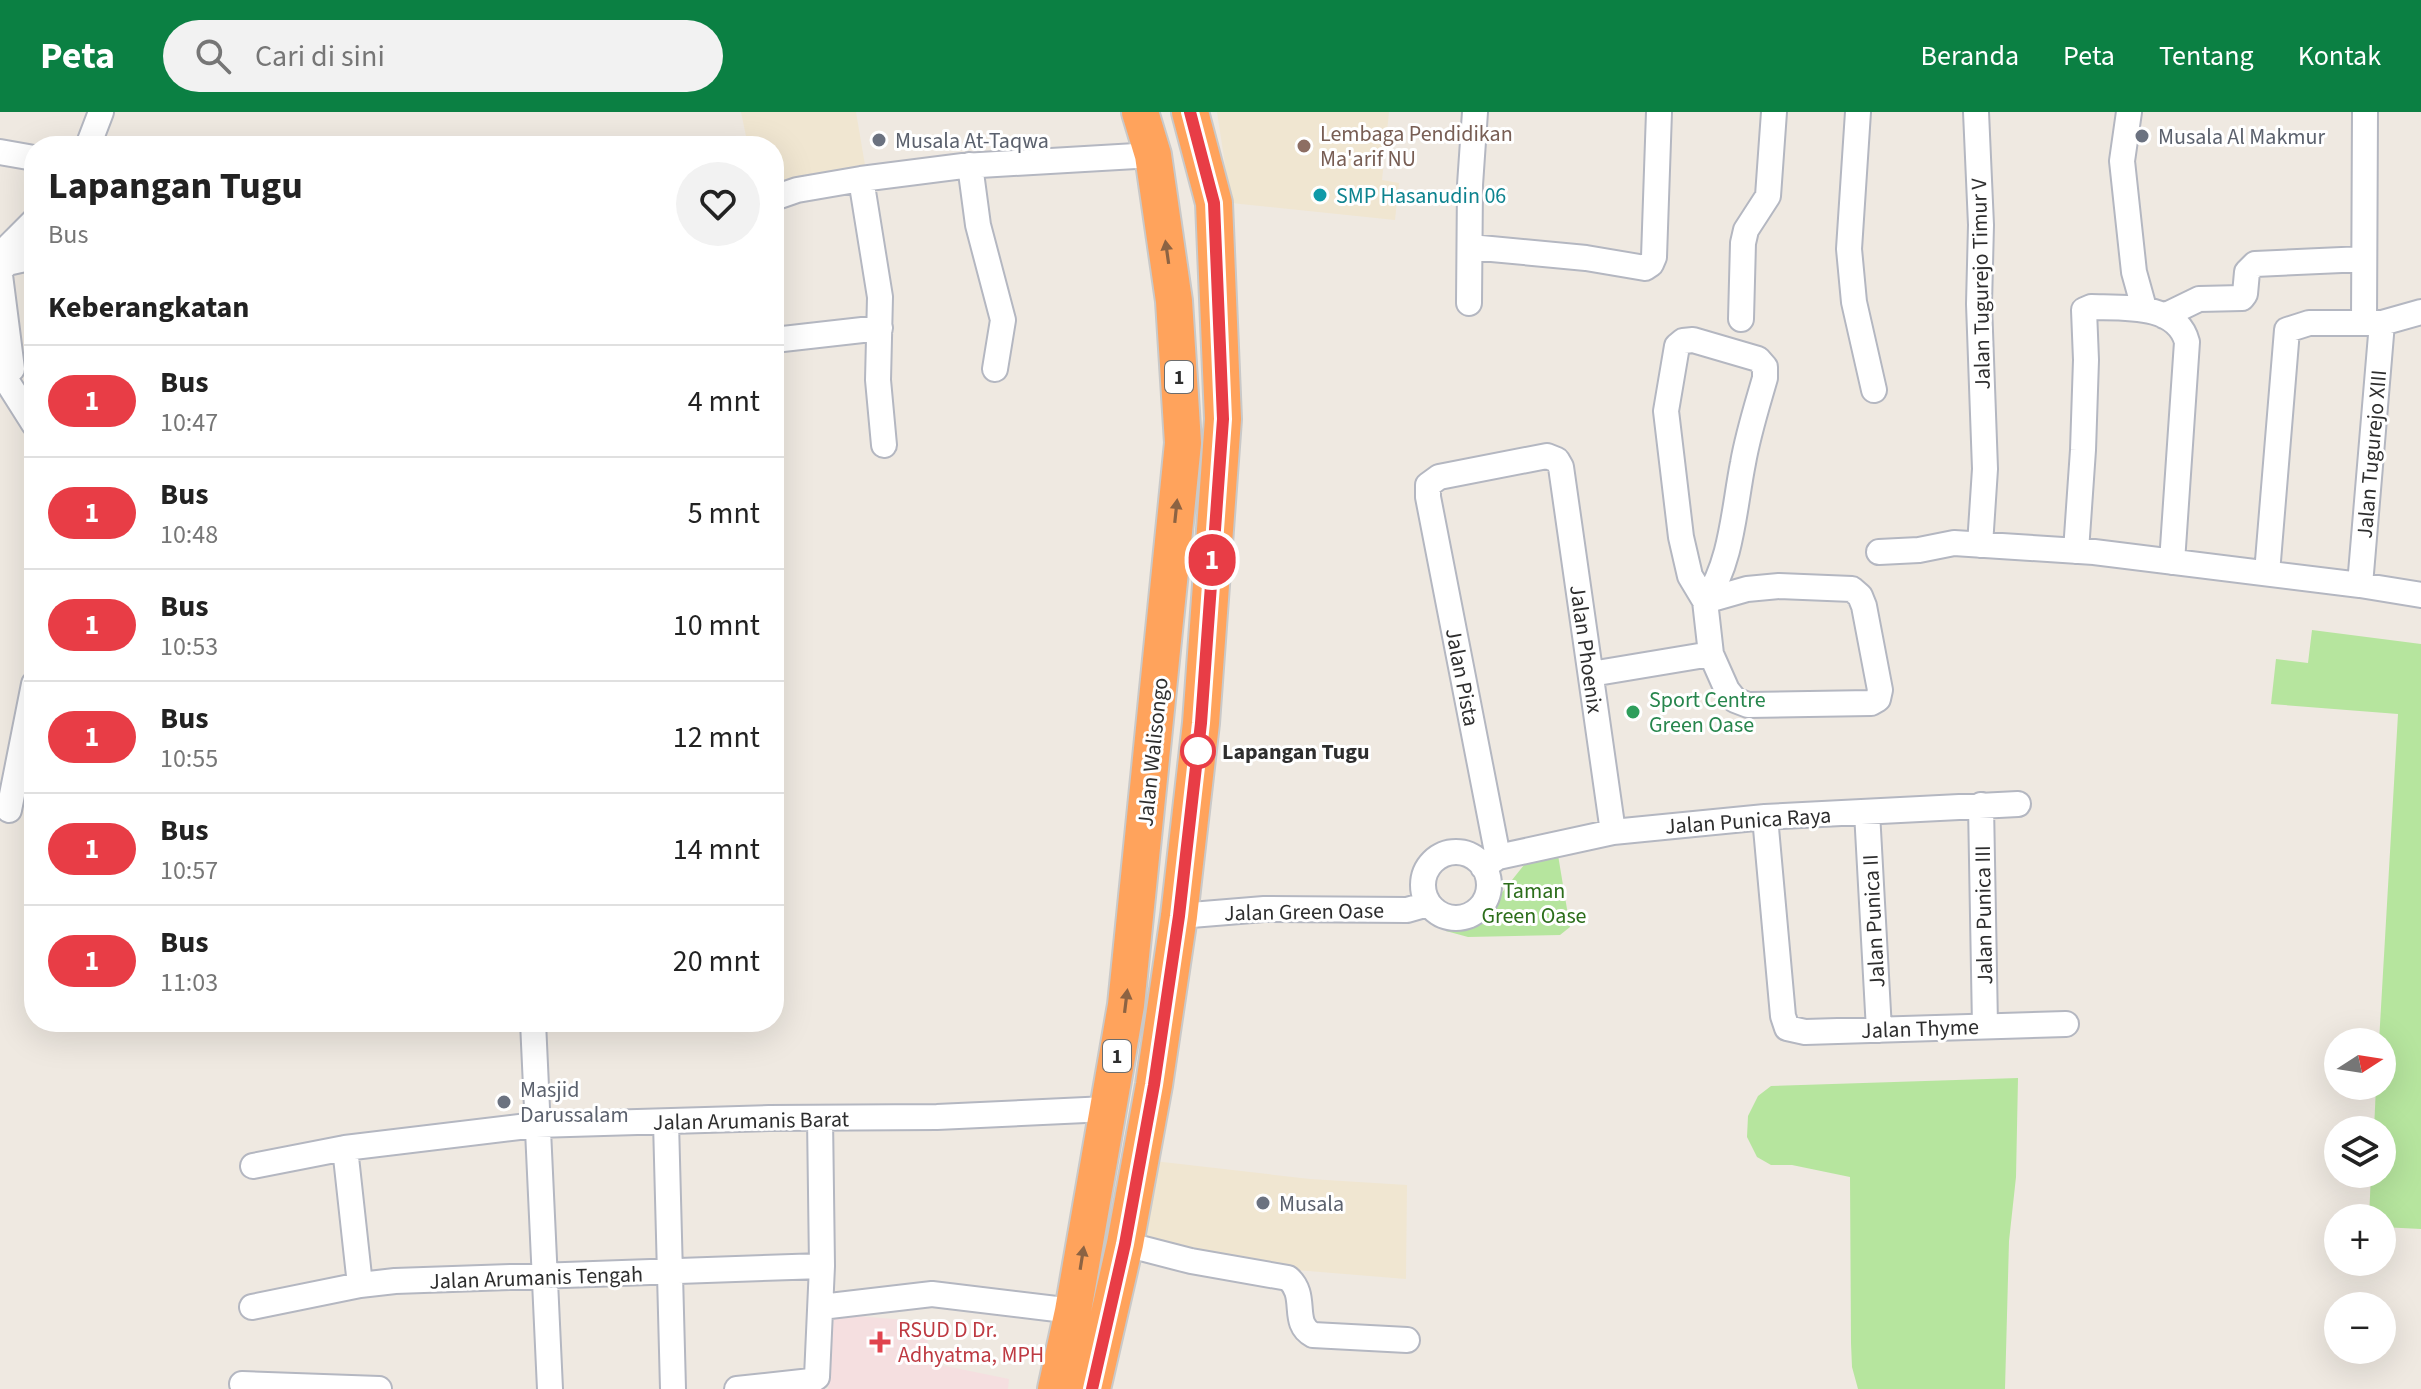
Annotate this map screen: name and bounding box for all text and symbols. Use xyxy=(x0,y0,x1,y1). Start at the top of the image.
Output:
search box xyxy=(163,20,723,92)
text: Peta xyxy=(40,29,115,83)
icon: search xyxy=(191,34,235,78)
text: Cari di sini xyxy=(255,35,385,78)
text: Beranda xyxy=(1921,36,2019,76)
text: Peta xyxy=(2063,36,2115,76)
text: Tentang xyxy=(2159,36,2254,76)
text: Kontak xyxy=(2298,36,2381,76)
place label: Lembaga Pendidikan Ma'arif NU xyxy=(1320,118,1513,175)
place label: Musala Al Makmur xyxy=(2158,121,2326,153)
place label: Musala At-Taqwa xyxy=(895,125,1049,157)
marker: Musala Al Makmur xyxy=(2133,127,2151,145)
marker: Musala At-Taqwa xyxy=(870,131,888,149)
marker: Lembaga Pendidikan Ma'arif NU xyxy=(1295,137,1313,155)
text: Lapangan Tugu xyxy=(48,159,303,213)
button: heart xyxy=(676,162,760,246)
street label: Jalan Tugurejo Timur V xyxy=(1963,177,1999,390)
place label: SMP Hasanudin 06 xyxy=(1336,180,1506,212)
marker: SMP Hasanudin 06 xyxy=(1311,186,1329,204)
text: Bus xyxy=(48,216,88,253)
one-way arrow xyxy=(1160,239,1173,264)
text: Keberangkatan xyxy=(48,286,250,329)
text: Bus xyxy=(160,361,208,404)
road number: 1 xyxy=(1165,361,1193,393)
street label: Jalan Tugurejo XIII xyxy=(2349,368,2395,540)
text: 4 mnt xyxy=(688,380,760,423)
text: 1 xyxy=(85,381,99,421)
text: 10:47 xyxy=(160,404,218,441)
text: Bus xyxy=(160,473,208,516)
text: 5 mnt xyxy=(688,492,760,535)
text: 1 xyxy=(85,493,99,533)
one-way arrow xyxy=(1170,498,1183,523)
text: 10:48 xyxy=(160,516,218,553)
line badge: 1 xyxy=(1186,534,1238,586)
text: 1 xyxy=(1205,540,1219,580)
street label: Jalan Phoenix xyxy=(1561,583,1611,716)
text: Bus xyxy=(160,585,208,628)
text: 10 mnt xyxy=(673,604,760,647)
text: 1 xyxy=(85,605,99,645)
street label: Jalan Pista xyxy=(1437,625,1487,729)
text: 10:53 xyxy=(160,628,218,665)
street label: Jalan Walisongo xyxy=(1129,676,1177,828)
place label: Sport Centre Green Oase xyxy=(1649,684,1766,741)
text: Bus xyxy=(160,697,208,740)
marker: Sport Centre Green Oase xyxy=(1624,703,1642,721)
text: 12 mnt xyxy=(673,716,760,759)
text: 1 xyxy=(85,717,99,757)
marker: Lapangan Tugu xyxy=(1181,734,1215,768)
place label: Lapangan Tugu xyxy=(1222,736,1370,768)
text: 10:55 xyxy=(160,740,218,777)
street label: Jalan Punica Raya xyxy=(1664,799,1832,843)
text: Bus xyxy=(160,809,208,852)
text: 14 mnt xyxy=(673,828,760,871)
text: 1 xyxy=(85,829,99,869)
street label: Jalan Punica III xyxy=(1967,845,2001,985)
text: 10:57 xyxy=(160,852,218,889)
street label: Jalan Punica II xyxy=(1855,853,1893,988)
park label: Taman Green Oase xyxy=(1481,875,1587,932)
street label: Jalan Green Oase xyxy=(1224,895,1384,929)
text: Bus xyxy=(160,921,208,964)
text: 20 mnt xyxy=(673,940,760,983)
text: 1 xyxy=(85,941,99,981)
text: 11:03 xyxy=(160,964,218,1001)
one-way arrow xyxy=(1120,988,1133,1013)
street label: Jalan Thyme xyxy=(1861,1011,1980,1047)
north arrow xyxy=(2324,1028,2396,1100)
map controls xyxy=(2324,1028,2396,1364)
road number: 1 xyxy=(1103,1040,1131,1072)
place label: Masjid Darussalam xyxy=(520,1074,629,1131)
marker: Masjid Darussalam xyxy=(495,1093,513,1111)
street label: Jalan Arumanis Barat xyxy=(653,1103,850,1139)
button: layers xyxy=(2324,1116,2396,1188)
place label: Musala xyxy=(1279,1188,1344,1220)
marker: Musala xyxy=(1254,1194,1272,1212)
button: + xyxy=(2324,1204,2396,1276)
one-way arrow xyxy=(1077,1245,1089,1270)
street label: Jalan Arumanis Tengah xyxy=(429,1258,643,1298)
button: − xyxy=(2324,1292,2396,1364)
place label: RSUD D Dr. Adhyatma, MPH xyxy=(898,1314,1044,1371)
marker: RSUD D Dr. Adhyatma, MPH xyxy=(869,1331,891,1353)

